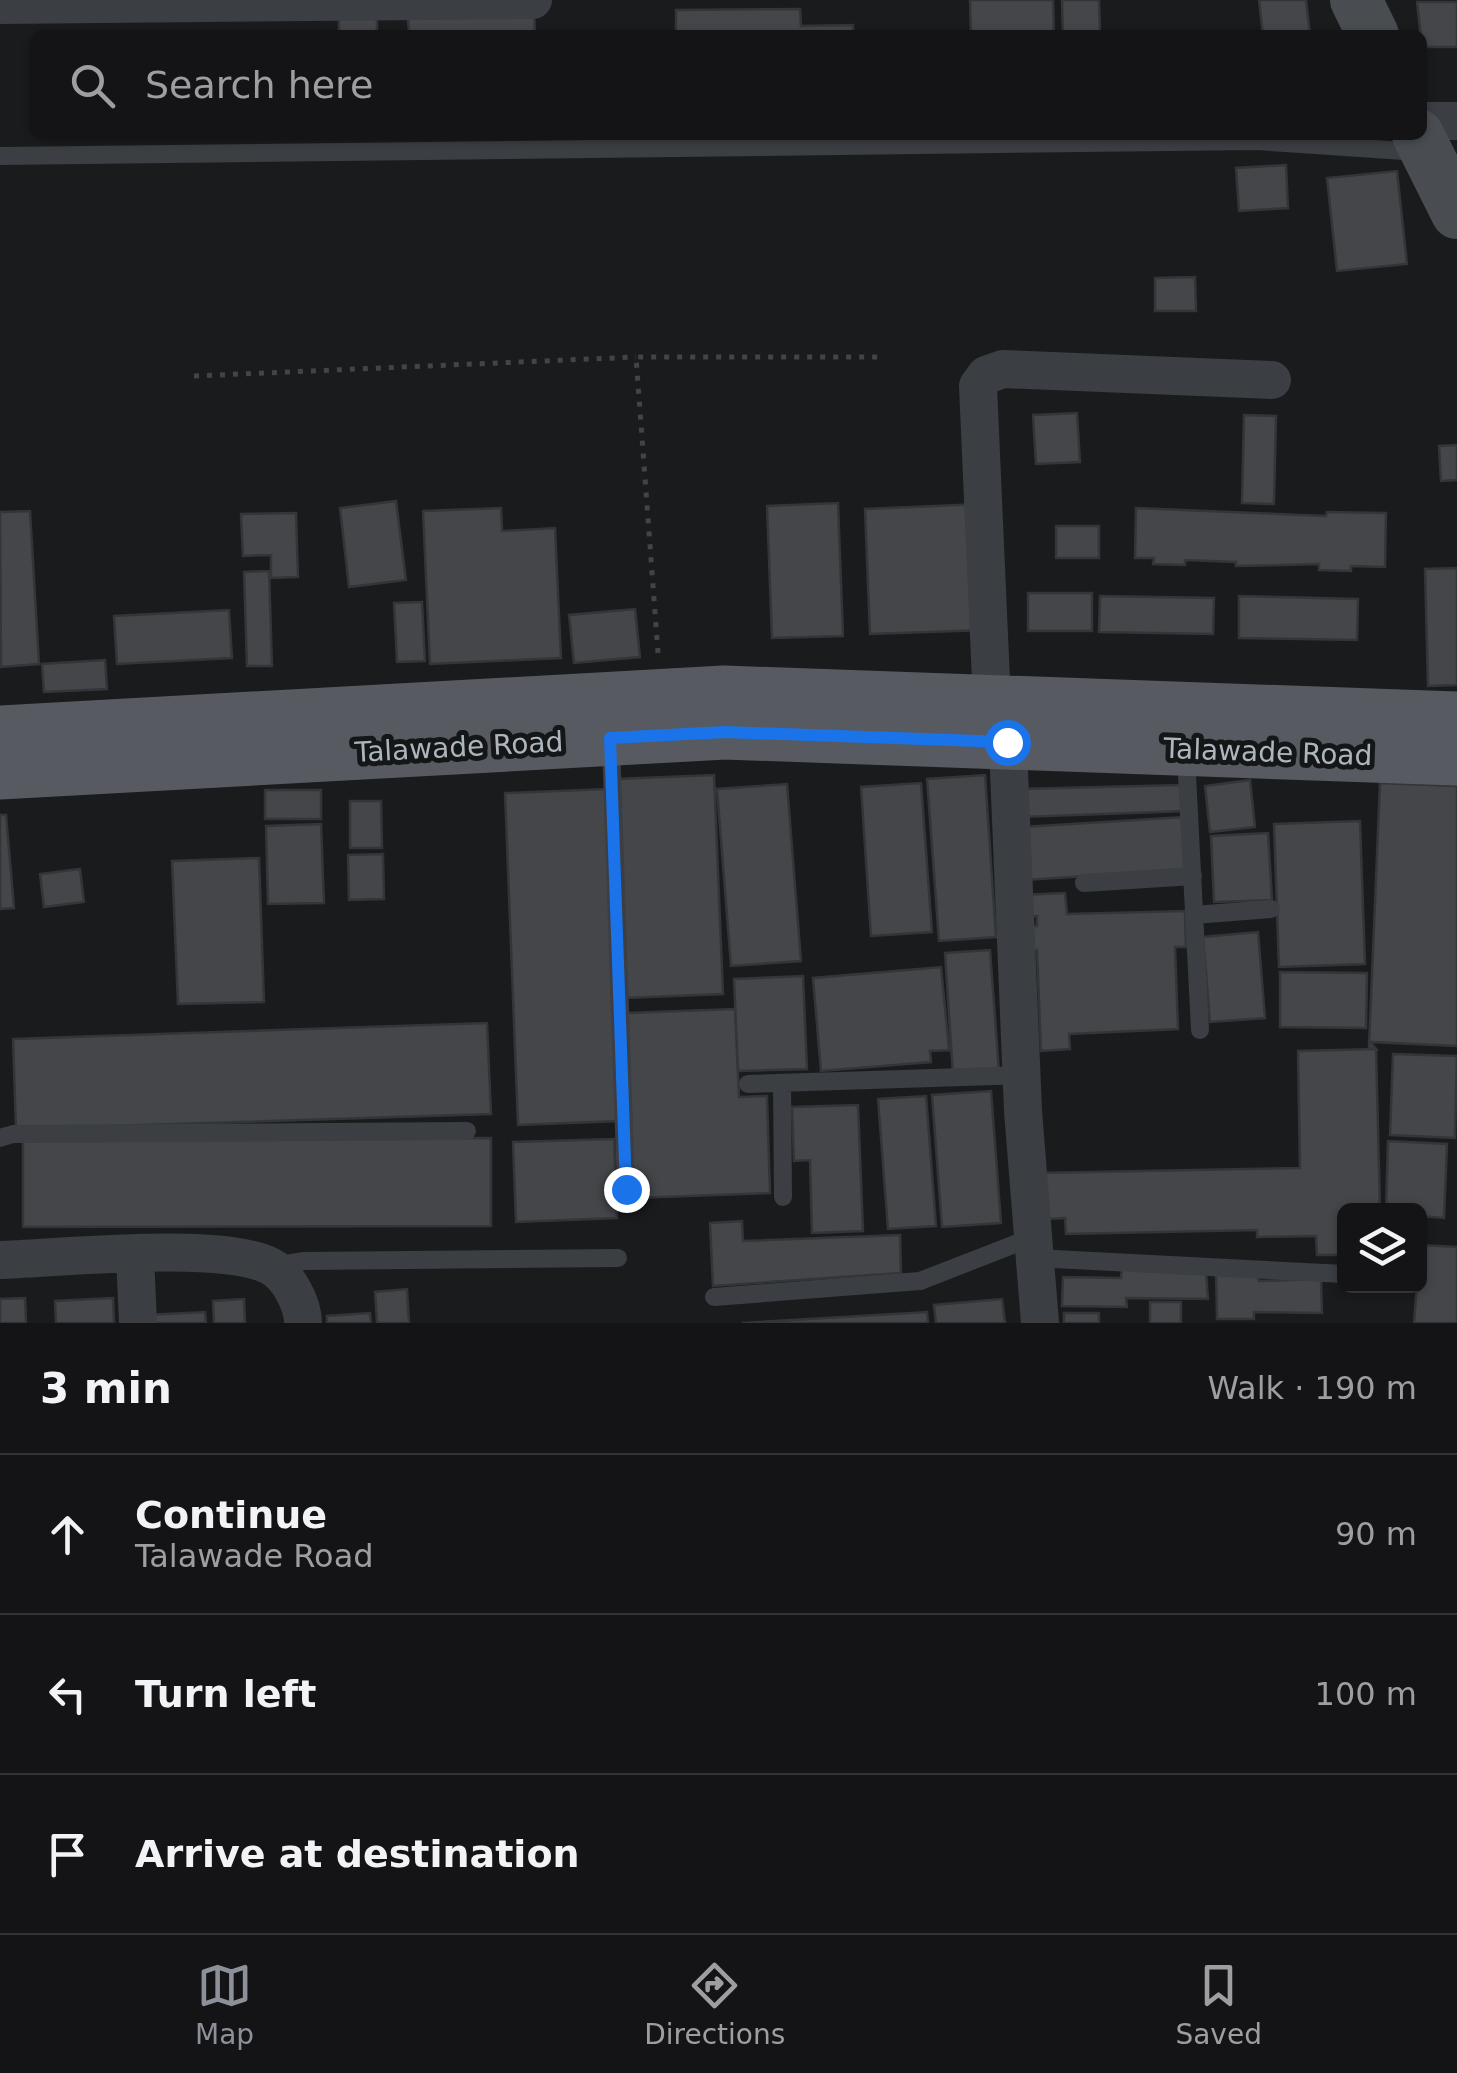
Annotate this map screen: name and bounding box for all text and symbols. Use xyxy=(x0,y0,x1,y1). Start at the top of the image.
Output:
search box xyxy=(30,30,1427,140)
icon: search xyxy=(65,58,120,113)
text: Search here xyxy=(145,63,373,107)
route start xyxy=(985,720,1031,766)
street label: Talawade Road xyxy=(353,725,564,769)
street label: Talawade Road xyxy=(1162,732,1373,772)
route end xyxy=(604,1167,650,1213)
map controls xyxy=(1337,1203,1427,1293)
button: layers xyxy=(1337,1203,1427,1293)
text: 3 min xyxy=(40,1364,172,1413)
text: Walk · 190 m xyxy=(1207,1369,1417,1407)
text: Continue xyxy=(135,1493,327,1537)
icon: ahead xyxy=(40,1507,95,1562)
text: 90 m xyxy=(1335,1515,1417,1553)
text: Talawade Road xyxy=(135,1537,374,1575)
icon: left xyxy=(40,1667,95,1722)
text: Turn left xyxy=(135,1672,316,1716)
text: 100 m xyxy=(1315,1675,1417,1713)
icon: arrive xyxy=(40,1827,95,1882)
text: Arrive at destination xyxy=(135,1832,580,1876)
tab: Map xyxy=(195,1958,254,2051)
tab: Directions xyxy=(644,1958,785,2051)
tab: Saved xyxy=(1175,1958,1262,2051)

